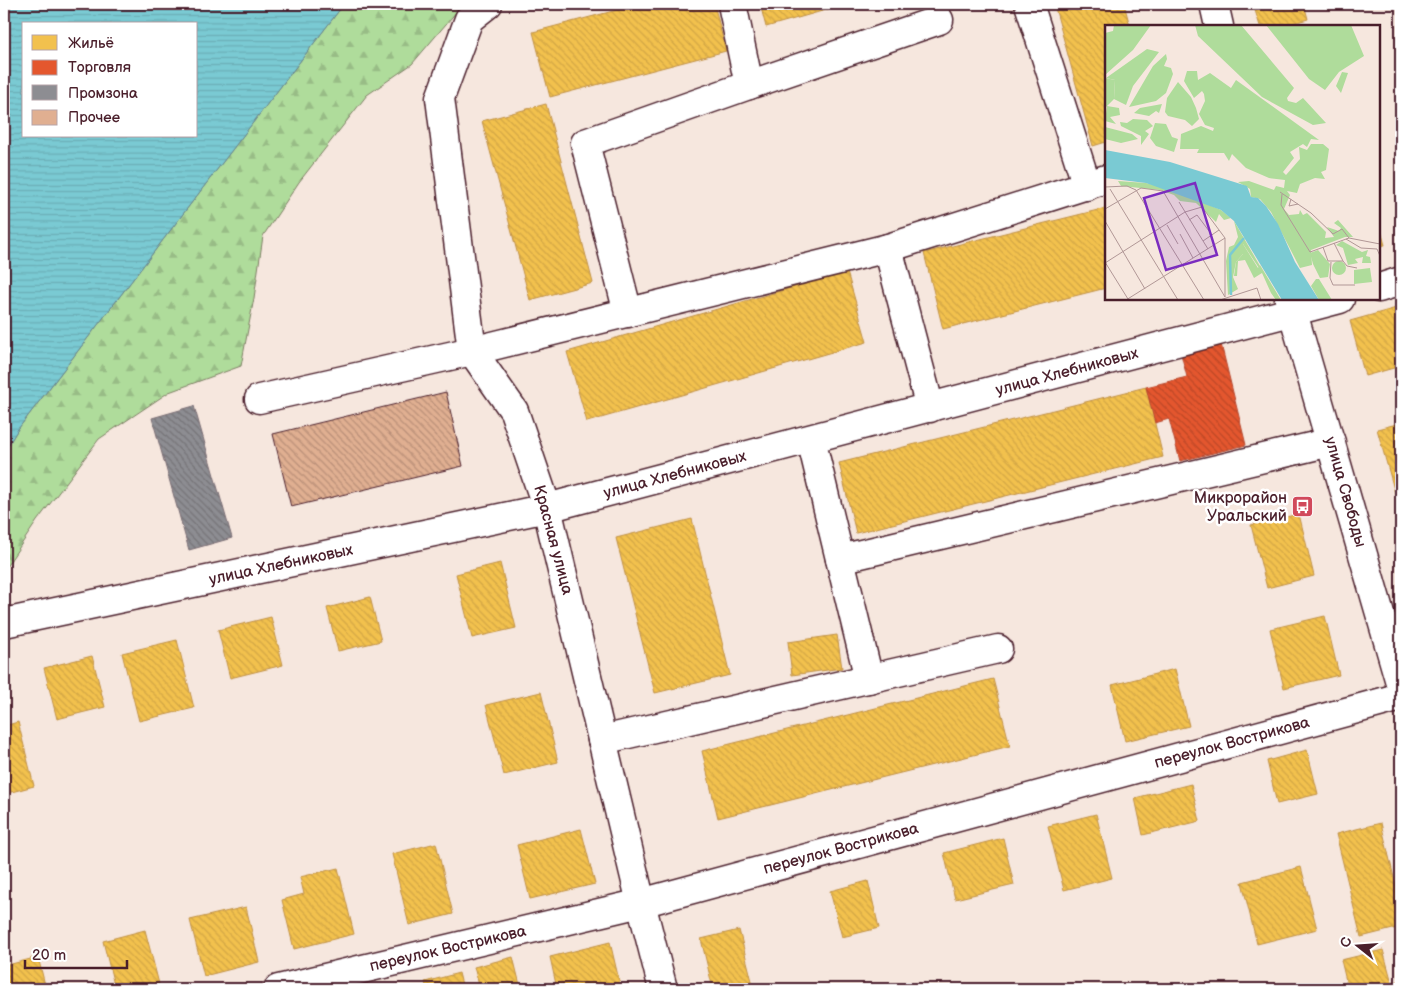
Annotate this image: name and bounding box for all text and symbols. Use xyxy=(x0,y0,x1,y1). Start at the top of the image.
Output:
legend xyxy=(22,22,198,138)
inset map xyxy=(1105,25,1380,300)
text: Жильё xyxy=(68,34,114,53)
text: Торговля xyxy=(68,58,131,77)
text: Промзона xyxy=(68,84,138,103)
text: Прочее xyxy=(68,108,120,127)
street label: улица Хлебниковых xyxy=(994,344,1140,400)
street label: улица Свободы xyxy=(1320,435,1370,549)
street label: улица Хлебниковых xyxy=(602,447,748,503)
street label: Красная улица xyxy=(529,483,577,597)
place label: Микрорайон Уральский xyxy=(1194,489,1287,526)
bus stop icon: Микрорайон Уральский xyxy=(1291,495,1315,519)
street label: улица Хлебниковых xyxy=(207,540,355,590)
street label: переулок Вострикова xyxy=(1152,713,1312,773)
street label: переулок Вострикова xyxy=(761,819,921,879)
north arrow xyxy=(1332,920,1382,970)
street label: переулок Вострикова xyxy=(368,922,529,976)
text: С xyxy=(1336,935,1356,949)
scale bar xyxy=(25,938,128,970)
text: 20 m xyxy=(32,946,66,965)

